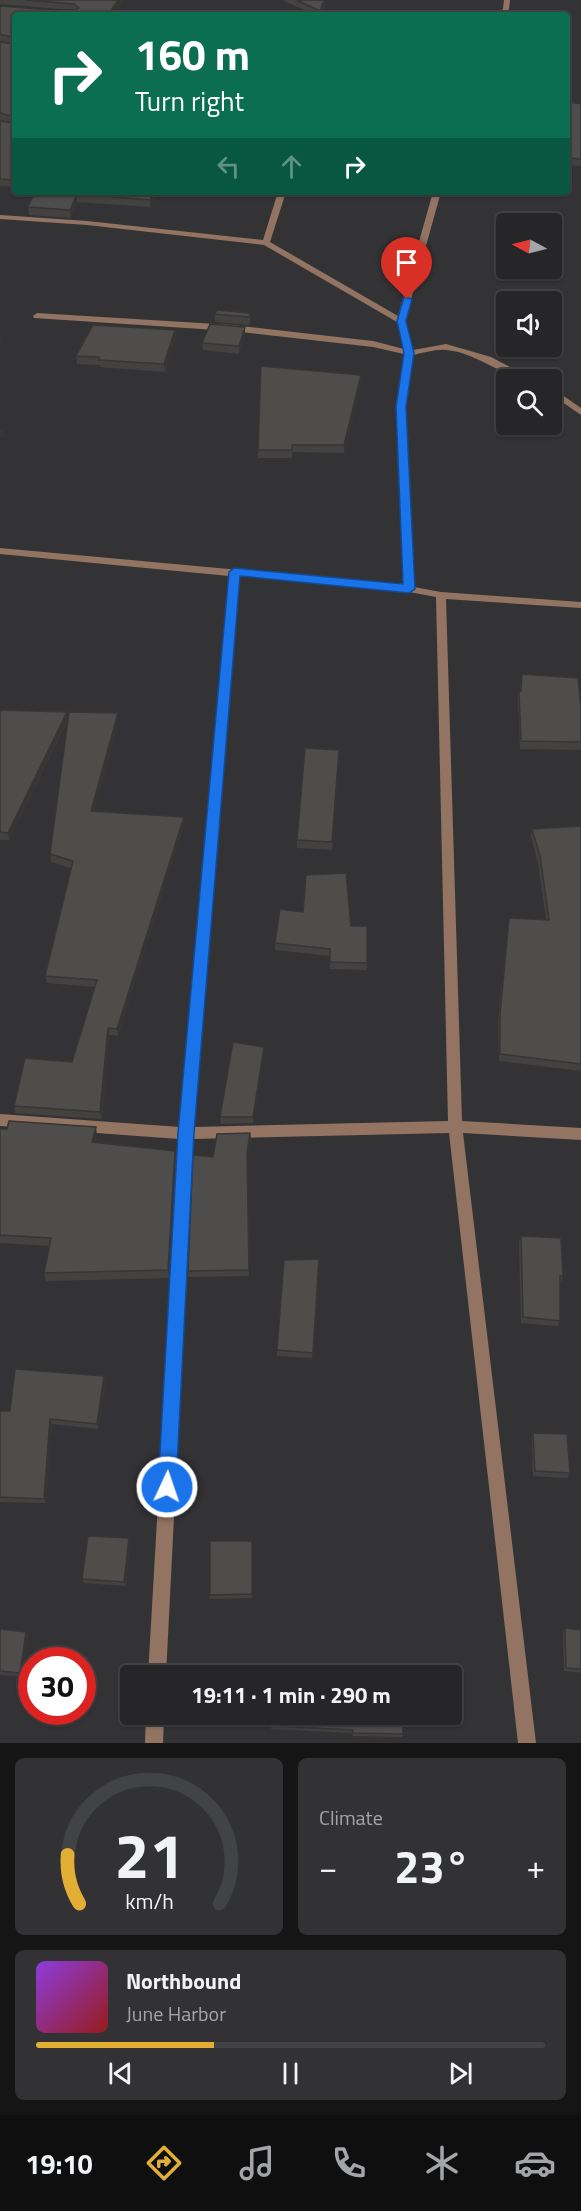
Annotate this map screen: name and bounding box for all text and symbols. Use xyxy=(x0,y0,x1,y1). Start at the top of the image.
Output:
text: 160 m xyxy=(135,22,250,86)
icon: right xyxy=(36,36,114,114)
text: Turn right xyxy=(135,80,244,121)
icon: left xyxy=(212,150,245,183)
icon: ahead xyxy=(275,150,308,183)
icon: right xyxy=(338,150,371,183)
north arrow xyxy=(496,213,562,279)
map controls xyxy=(496,213,562,435)
pin xyxy=(381,237,432,299)
icon: arrive xyxy=(390,246,423,279)
button: sound xyxy=(496,291,562,357)
button: search xyxy=(496,369,562,435)
position arrow xyxy=(135,1455,199,1519)
speed limit sign: 30 xyxy=(18,1647,96,1725)
text: 19:11 · 1 min · 290 m xyxy=(191,1678,391,1712)
text: Climate xyxy=(319,1802,383,1833)
text: 21 xyxy=(114,1807,184,1902)
text: 23° xyxy=(394,1832,470,1900)
text: − xyxy=(319,1842,337,1892)
text: + xyxy=(527,1842,545,1892)
text: km/h xyxy=(125,1885,173,1917)
text: Northbound xyxy=(126,1964,241,1998)
text: June Harbor xyxy=(126,1998,226,2029)
icon: previous xyxy=(104,2057,137,2090)
icon: pause xyxy=(274,2057,307,2090)
icon: next xyxy=(444,2057,477,2090)
icon: directions xyxy=(143,2142,185,2184)
icon: music xyxy=(236,2142,278,2184)
icon: phone xyxy=(328,2142,370,2184)
icon: climate xyxy=(421,2142,463,2184)
icon: car xyxy=(514,2142,556,2184)
text: 19:10 xyxy=(25,2143,93,2184)

